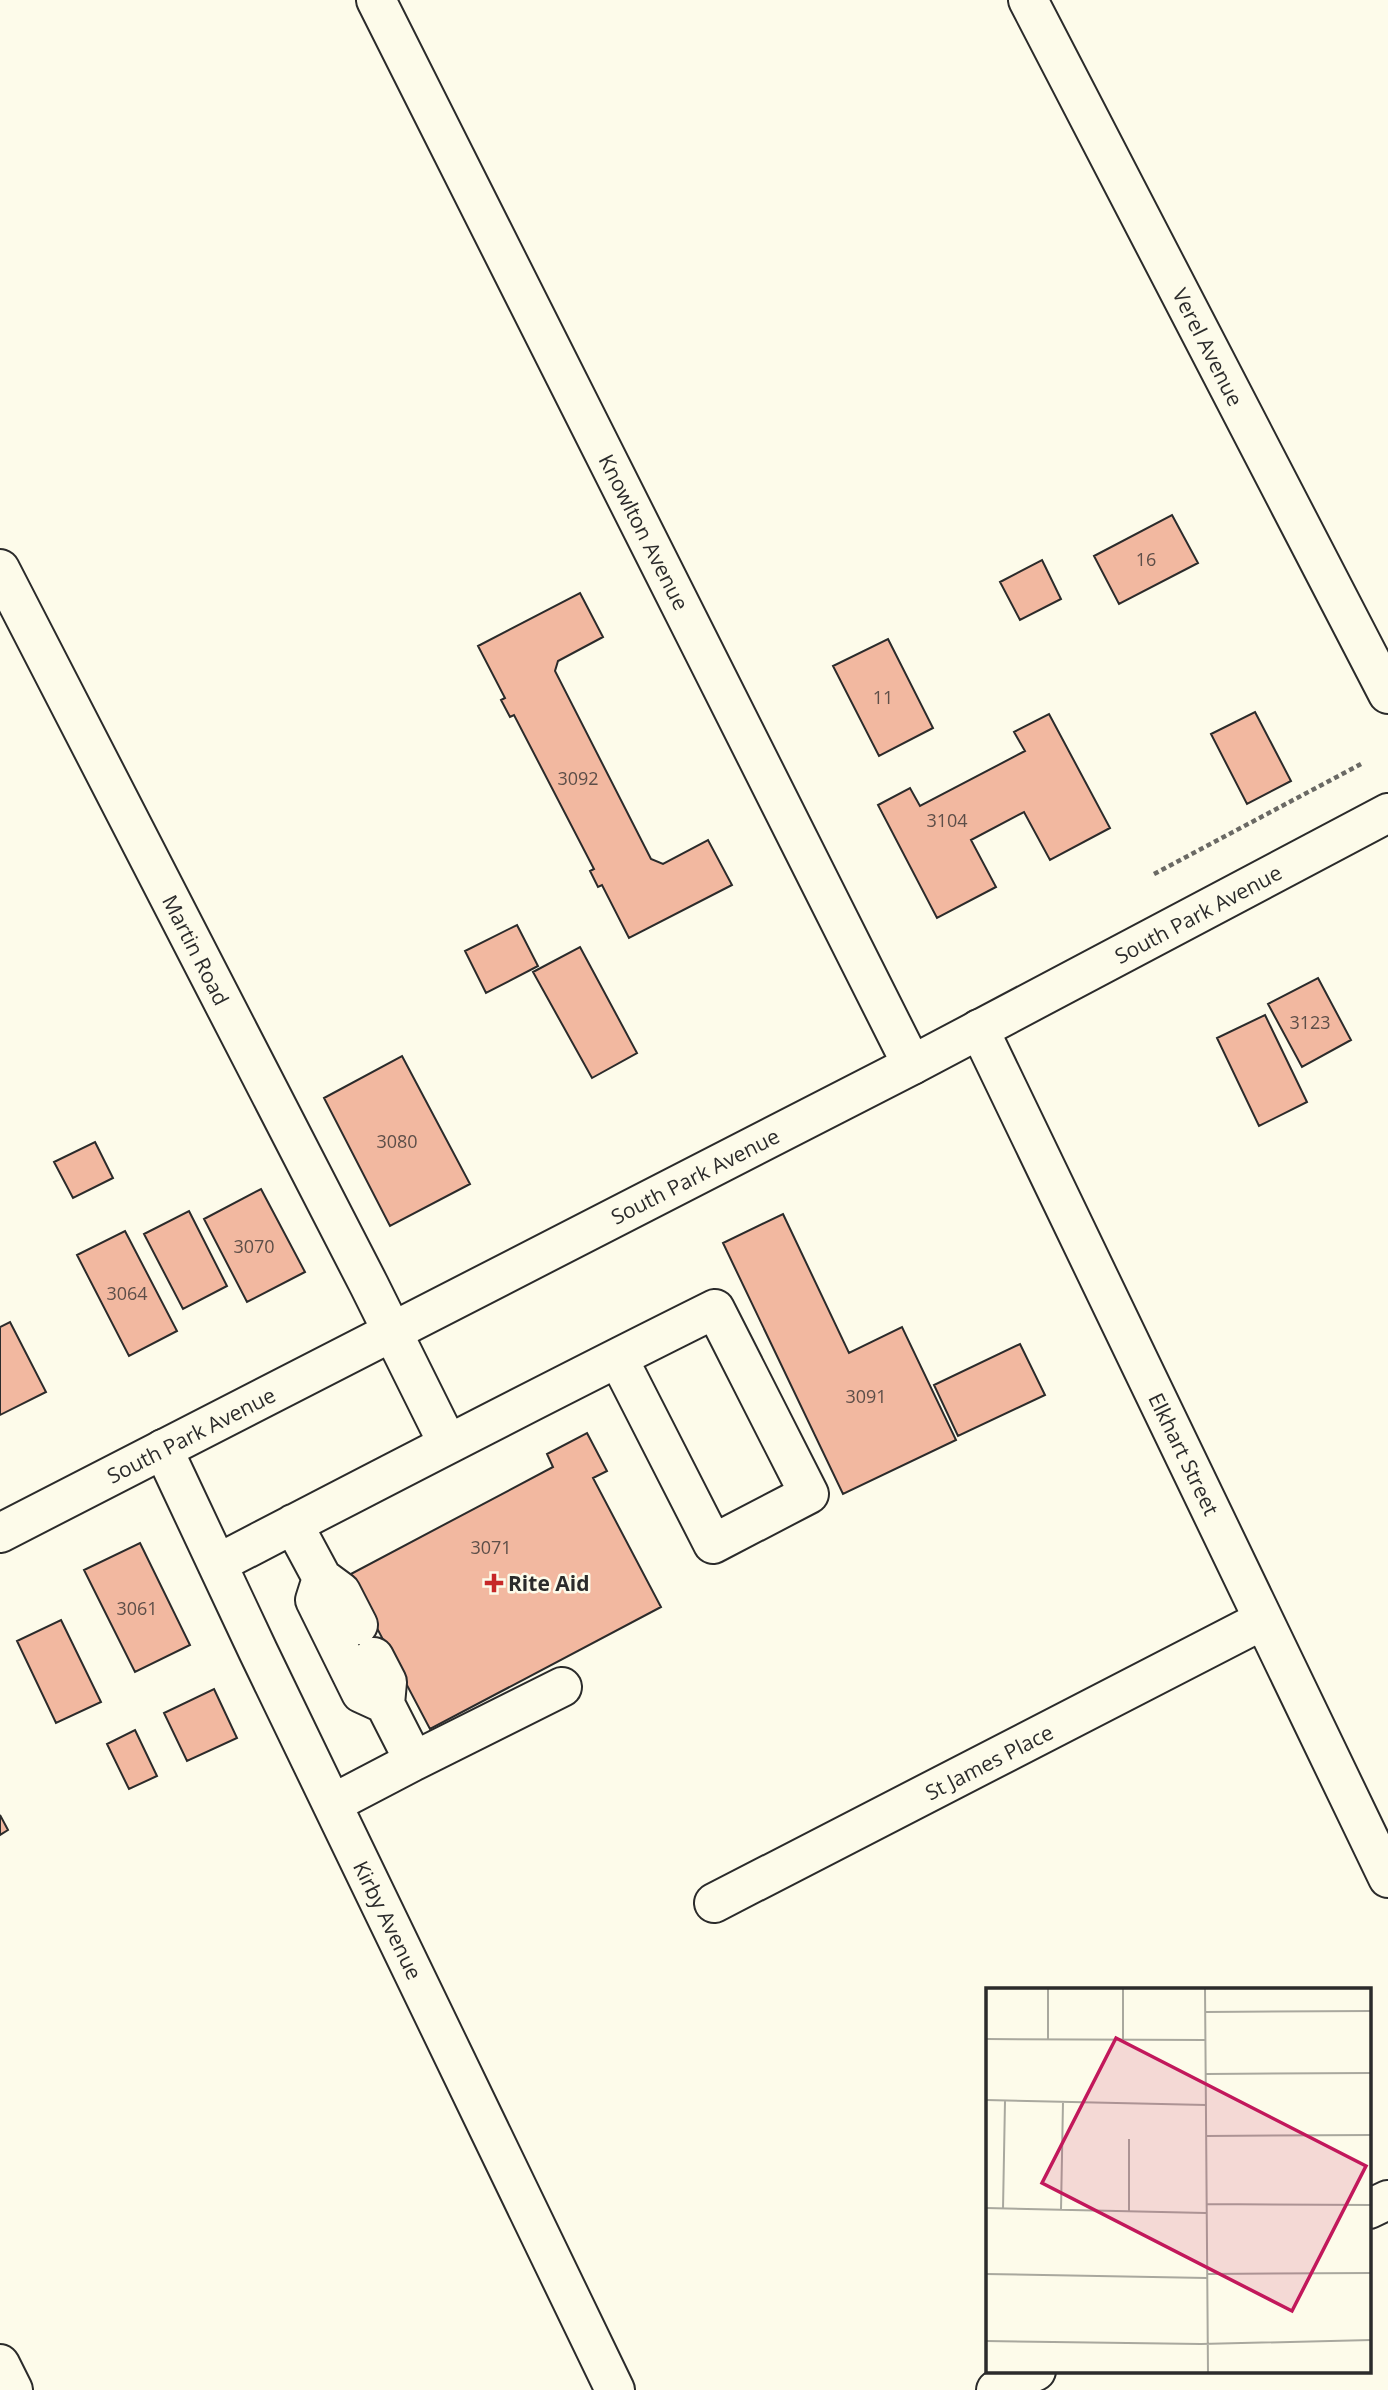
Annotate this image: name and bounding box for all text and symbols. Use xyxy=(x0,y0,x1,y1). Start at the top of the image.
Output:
street label: Verel Avenue xyxy=(1166,283,1250,411)
street label: Knowlton Avenue xyxy=(593,449,695,615)
house number: 16 xyxy=(1136,547,1156,571)
house number: 11 xyxy=(873,685,893,709)
house number: 3092 xyxy=(557,766,599,790)
house number: 3104 xyxy=(926,808,968,832)
street label: South Park Avenue xyxy=(1110,858,1286,970)
street label: Martin Road xyxy=(156,890,236,1010)
house number: 3123 xyxy=(1289,1010,1331,1034)
street label: South Park Avenue xyxy=(606,1121,784,1231)
house number: 3080 xyxy=(376,1129,418,1153)
house number: 3070 xyxy=(233,1234,275,1258)
house number: 3064 xyxy=(106,1281,148,1305)
street label: South Park Avenue xyxy=(102,1380,280,1490)
house number: 3091 xyxy=(845,1384,887,1408)
street label: Elkhart Street xyxy=(1142,1388,1226,1520)
house number: 3071 xyxy=(470,1535,512,1559)
place label: Rite Aid xyxy=(508,1569,589,1597)
marker: Rite Aid xyxy=(486,1575,502,1591)
house number: 3061 xyxy=(116,1596,158,1620)
street label: St James Place xyxy=(920,1718,1058,1806)
street label: Kirby Avenue xyxy=(347,1856,429,1984)
inset map xyxy=(986,1988,1370,2372)

